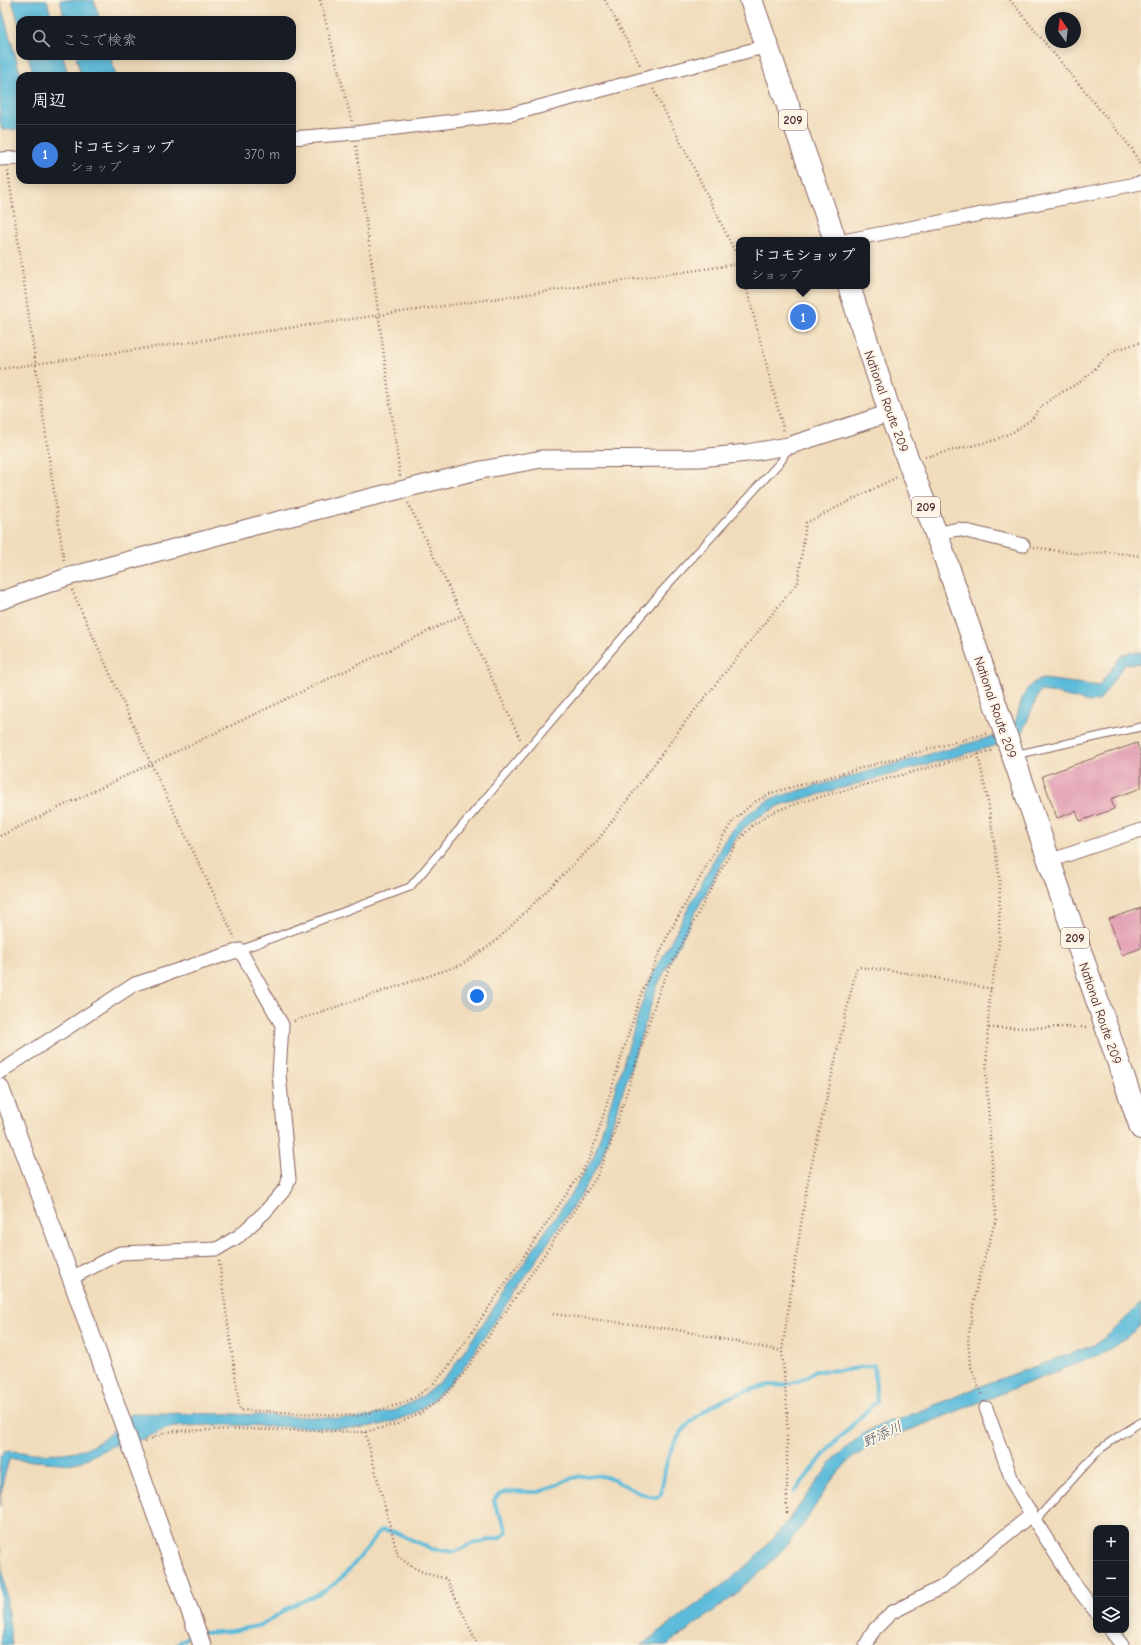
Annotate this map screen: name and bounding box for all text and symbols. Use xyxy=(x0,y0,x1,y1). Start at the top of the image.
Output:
north arrow xyxy=(1045,12,1081,48)
search box xyxy=(16,16,296,60)
icon: search xyxy=(30,27,52,49)
text: ここで検索 xyxy=(62,31,137,49)
text: 周辺 xyxy=(32,91,66,110)
road number: 209 xyxy=(779,110,807,130)
text: ドコモショップ xyxy=(70,138,174,156)
text: 1 xyxy=(42,147,48,162)
text: 370 m xyxy=(244,147,280,162)
text: ショップ xyxy=(70,159,121,174)
popup xyxy=(736,237,870,289)
text: ドコモショップ xyxy=(751,246,855,264)
text: ショップ xyxy=(751,267,803,282)
pin: 1 xyxy=(790,302,816,332)
street label: National Route 209 xyxy=(861,348,912,454)
road number: 209 xyxy=(912,497,940,517)
street label: National Route 209 xyxy=(971,654,1020,760)
road number: 209 xyxy=(1061,928,1089,948)
street label: National Route 209 xyxy=(1076,960,1125,1066)
your location xyxy=(467,986,487,1006)
water label: 野添川 xyxy=(860,1418,905,1451)
map controls xyxy=(1093,1525,1129,1633)
button: + xyxy=(1093,1525,1129,1561)
button: − xyxy=(1093,1561,1129,1597)
button: layers xyxy=(1093,1597,1129,1633)

